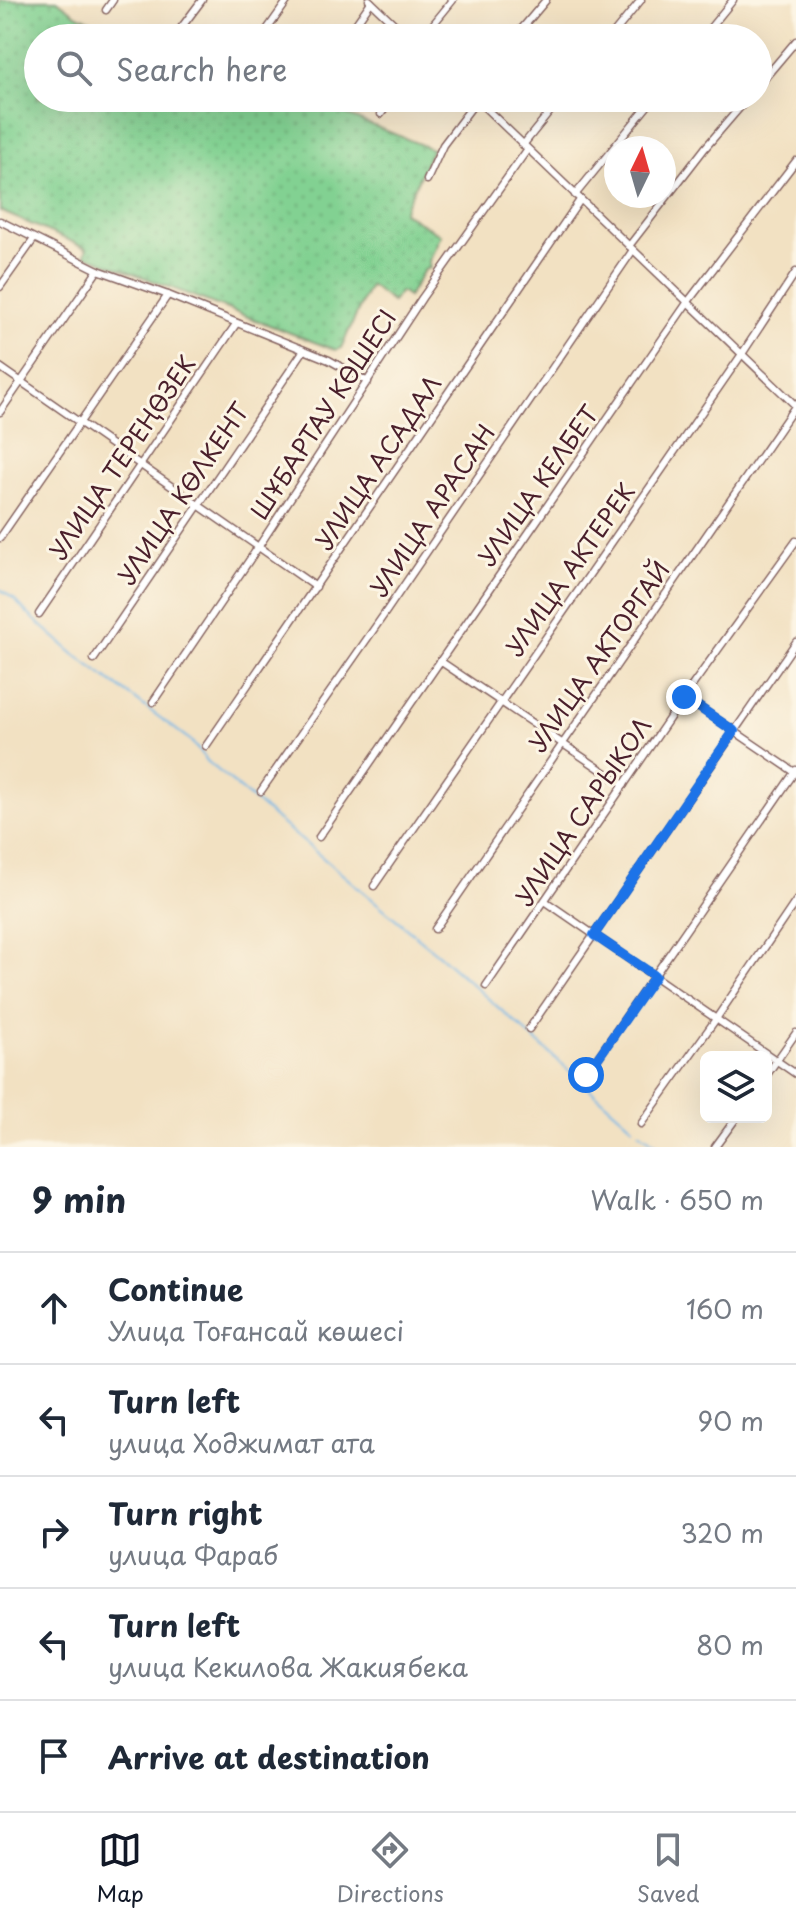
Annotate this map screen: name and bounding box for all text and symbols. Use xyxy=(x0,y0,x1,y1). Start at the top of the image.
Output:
search box xyxy=(24,24,772,112)
icon: search xyxy=(52,46,96,90)
text: Search here xyxy=(116,46,288,91)
north arrow xyxy=(604,136,676,208)
street label: ШҰБАРТАУ КӨШЕСІ xyxy=(241,302,404,526)
street label: УЛИЦА ТЕРЕҢӨЗЕК xyxy=(39,348,203,566)
street label: УЛИЦА АСАДАЛ xyxy=(305,367,449,556)
street label: УЛИЦА КӨЛКЕНТ xyxy=(108,394,257,591)
street label: УЛИЦА КЕЛБЕТ xyxy=(468,396,607,573)
street label: УЛИЦА АРАСАН xyxy=(360,416,503,603)
street label: УЛИЦА АКТЕРЕК xyxy=(496,475,643,663)
street label: УЛИЦА АКТОРГАЙ xyxy=(519,553,678,758)
route end xyxy=(666,679,702,715)
street label: УЛИЦА САРЫКОЛ xyxy=(506,709,659,912)
map controls xyxy=(700,1051,772,1123)
button: layers xyxy=(700,1051,772,1123)
route start xyxy=(568,1057,604,1093)
text: 9 min xyxy=(32,1173,126,1225)
text: Walk · 650 m xyxy=(590,1180,764,1219)
text: Continue xyxy=(108,1266,243,1311)
icon: ahead xyxy=(32,1286,76,1330)
text: 160 m xyxy=(686,1289,764,1328)
text: Улица Тоғансай көшесі xyxy=(108,1311,404,1350)
text: Turn left xyxy=(108,1378,240,1423)
icon: left xyxy=(32,1398,76,1442)
text: 90 m xyxy=(697,1401,764,1440)
text: улица Ходжимат ата xyxy=(108,1423,375,1462)
text: Turn right xyxy=(108,1490,263,1535)
icon: right xyxy=(32,1510,76,1554)
text: 320 m xyxy=(680,1513,764,1552)
text: улица Фараб xyxy=(108,1535,278,1574)
text: Turn left xyxy=(108,1602,240,1647)
icon: left xyxy=(32,1622,76,1666)
text: 80 m xyxy=(696,1625,764,1664)
text: улица Кекилова Жакиябека xyxy=(108,1647,468,1686)
icon: arrive xyxy=(32,1734,76,1778)
text: Arrive at destination xyxy=(108,1734,430,1779)
tab: Map xyxy=(97,1828,144,1909)
tab: Directions xyxy=(337,1828,444,1909)
tab: Saved xyxy=(637,1828,699,1909)

